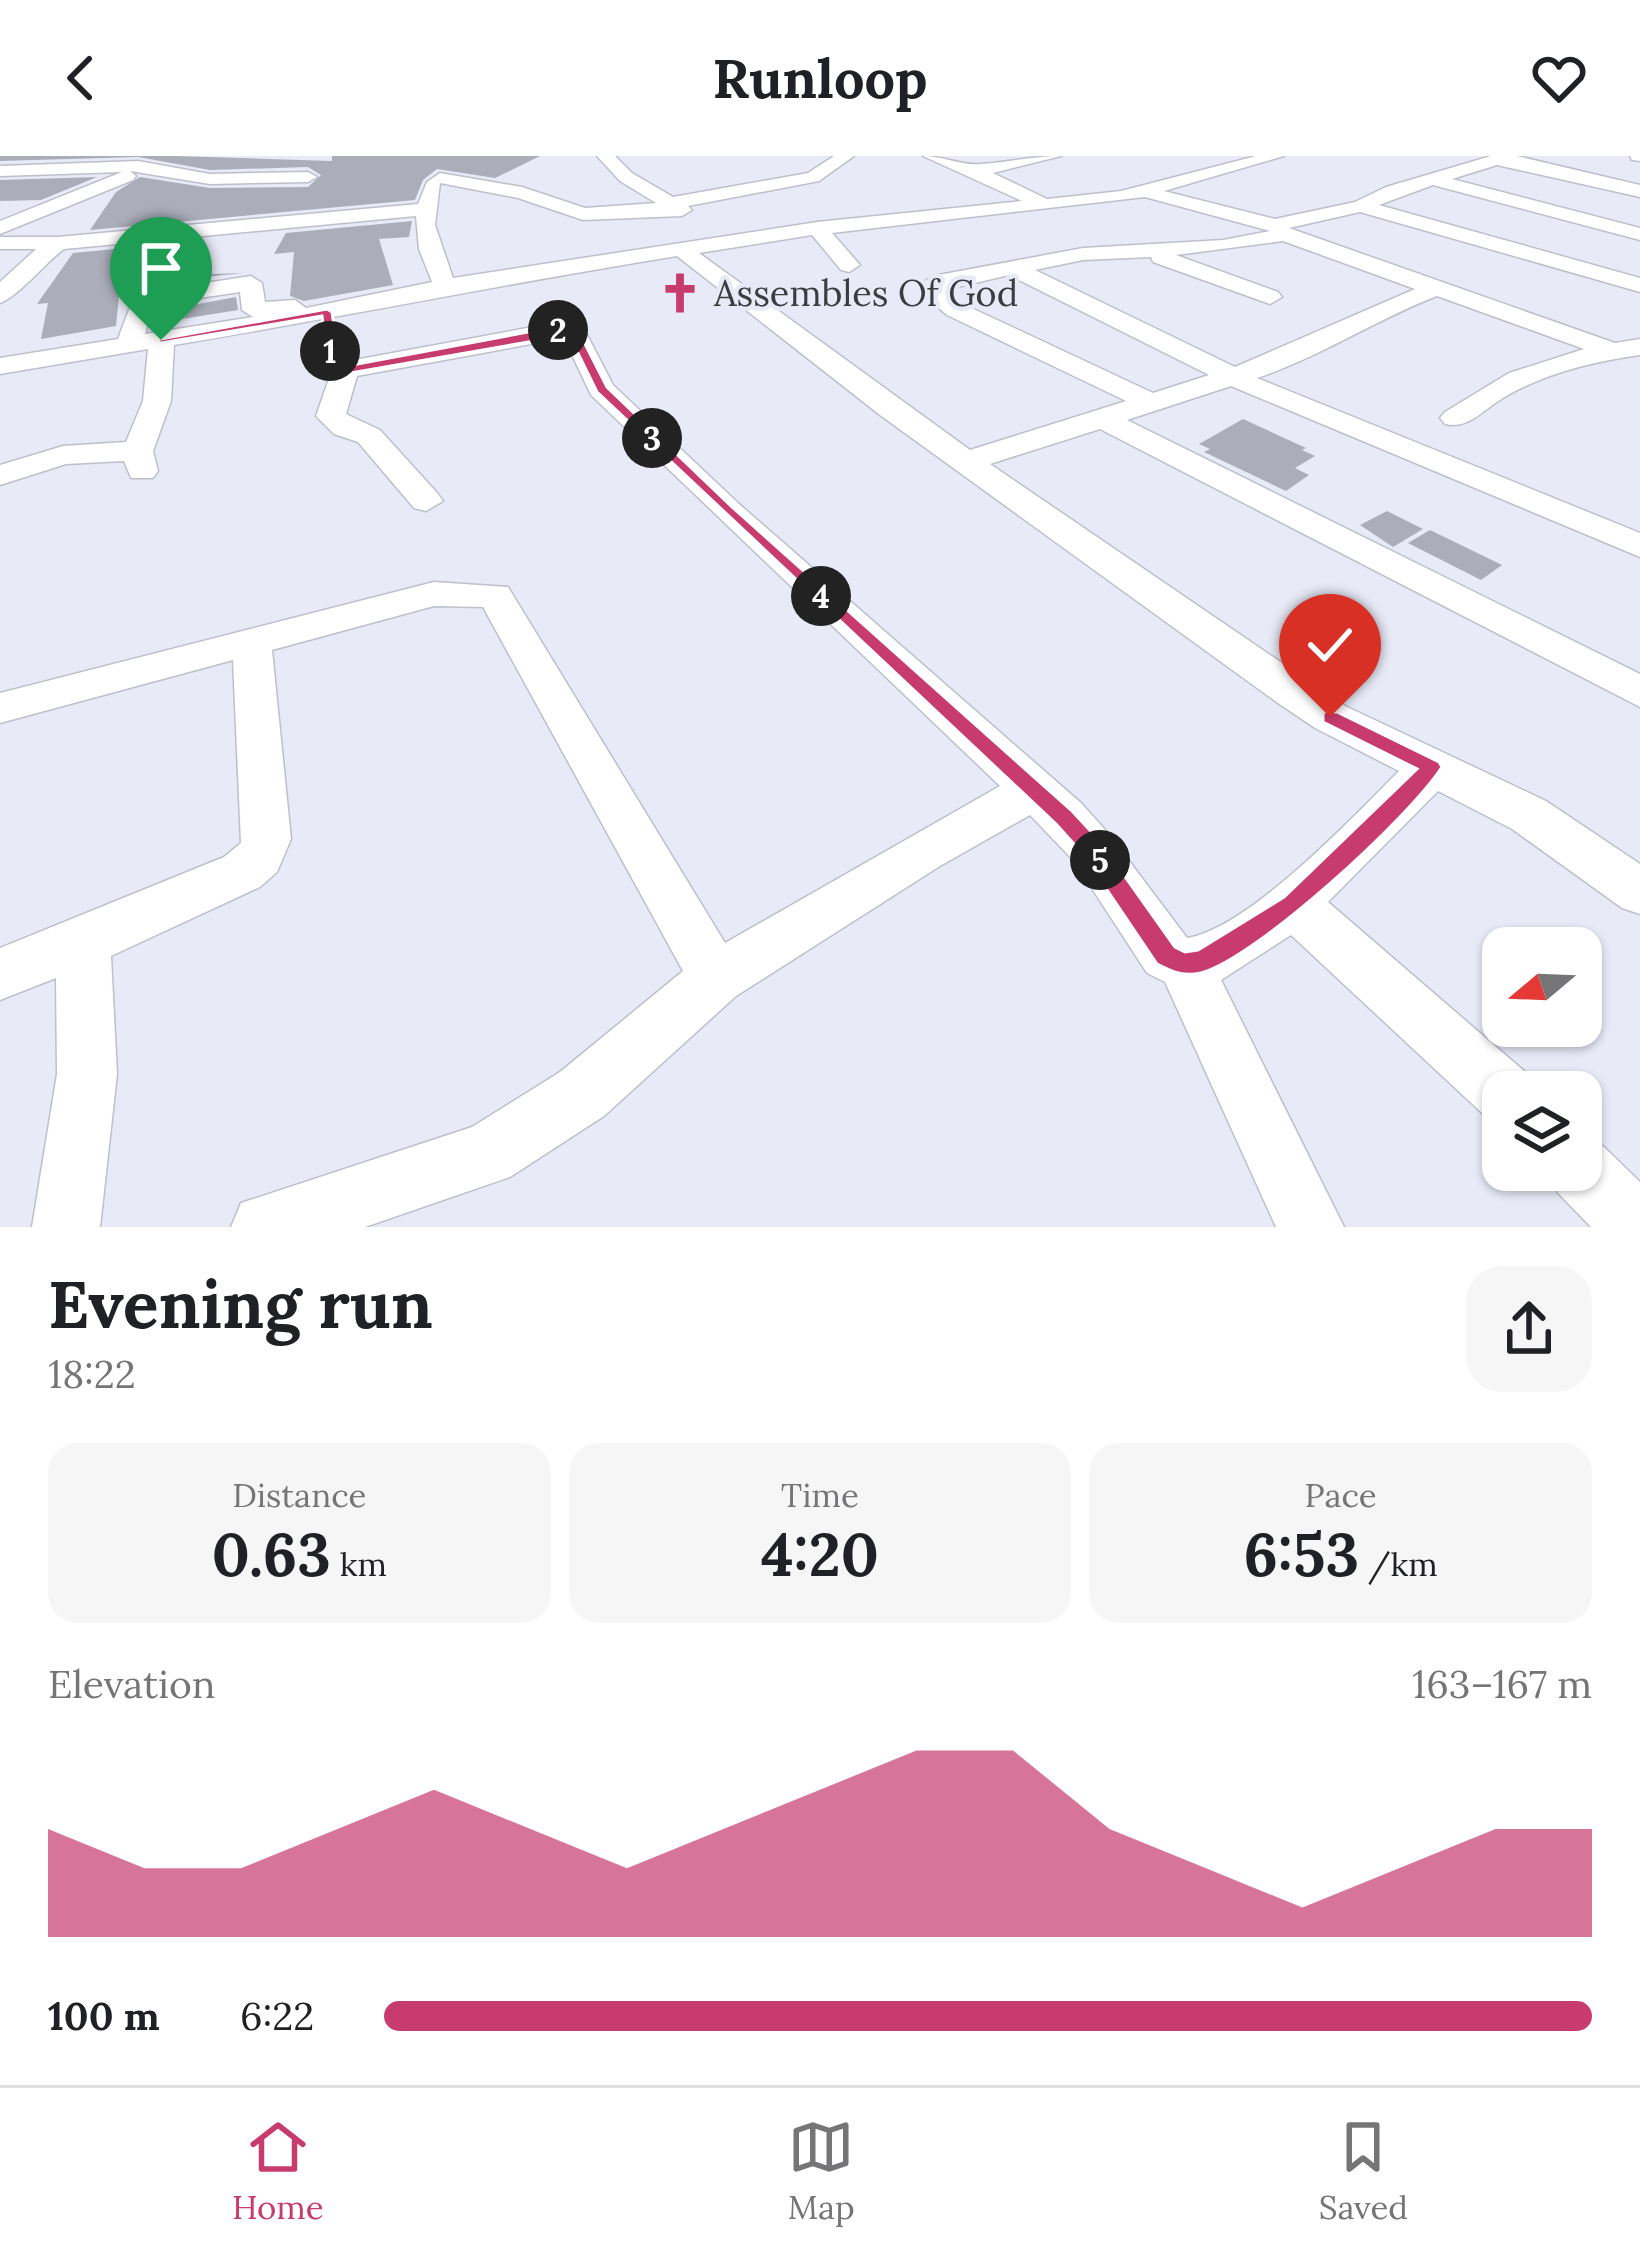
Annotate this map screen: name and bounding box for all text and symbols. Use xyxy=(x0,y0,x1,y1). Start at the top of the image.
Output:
text: Runloop xyxy=(713,44,927,113)
icon: back xyxy=(48,45,114,111)
icon: heart xyxy=(1526,45,1592,111)
pin xyxy=(110,217,212,340)
icon: arrive xyxy=(128,235,194,301)
church icon: Assembles Of God xyxy=(657,270,703,316)
place label: Assembles Of God xyxy=(713,270,1018,316)
pin: 2 xyxy=(528,300,588,360)
text: 2 xyxy=(549,309,567,351)
pin: 1 xyxy=(300,321,360,381)
text: 1 xyxy=(323,330,337,372)
pin: 3 xyxy=(622,408,682,468)
text: 3 xyxy=(643,417,661,459)
pin: 4 xyxy=(791,566,851,626)
text: 4 xyxy=(812,575,830,617)
pin xyxy=(1279,594,1381,717)
icon: check xyxy=(1297,612,1363,678)
pin: 5 xyxy=(1070,830,1130,890)
text: 5 xyxy=(1091,839,1109,881)
north arrow xyxy=(1482,927,1602,1047)
map controls xyxy=(1482,927,1602,1191)
button: layers xyxy=(1482,1071,1602,1191)
text: Evening run xyxy=(48,1262,433,1346)
button: share xyxy=(1466,1266,1592,1392)
text: 18:22 xyxy=(48,1349,136,1399)
text: Distance xyxy=(232,1474,366,1516)
text: Time xyxy=(781,1474,859,1516)
text: Pace xyxy=(1305,1474,1377,1516)
text: 0.63 xyxy=(212,1516,331,1592)
text: 4:20 xyxy=(761,1516,879,1592)
text: 6:53 xyxy=(1244,1516,1359,1592)
text: km xyxy=(331,1543,387,1585)
text: /km xyxy=(1359,1543,1438,1585)
text: Elevation xyxy=(48,1659,216,1709)
text: 163–167 m xyxy=(1412,1659,1592,1709)
text: 100 m xyxy=(48,1991,160,2041)
text: 6:22 xyxy=(240,1991,314,2041)
tab: Home xyxy=(232,2114,324,2228)
tab: Map xyxy=(788,2114,855,2228)
tab: Saved xyxy=(1319,2114,1408,2228)

